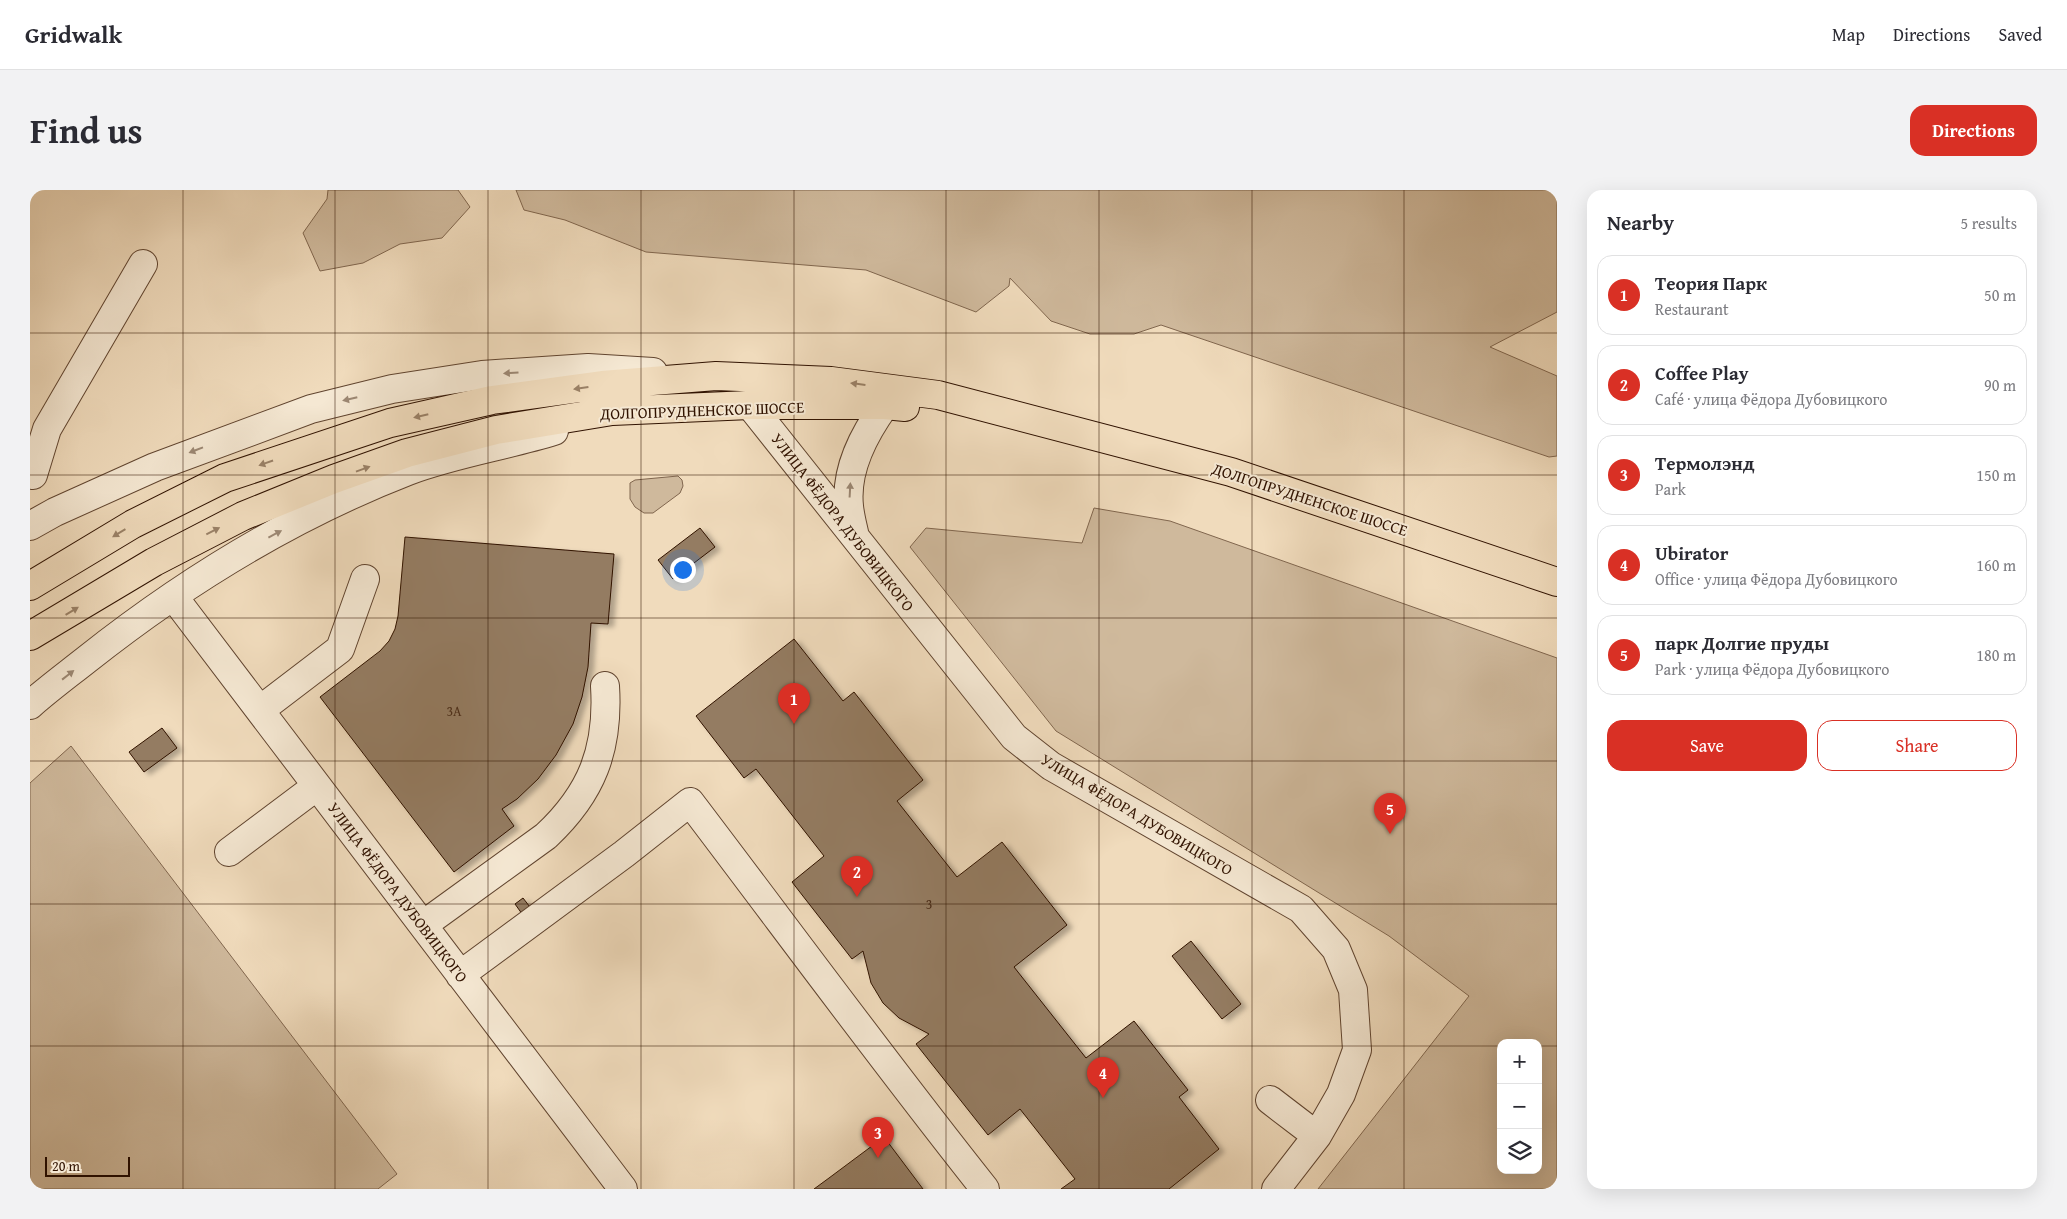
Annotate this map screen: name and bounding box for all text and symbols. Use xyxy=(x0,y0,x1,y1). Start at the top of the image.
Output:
text: Gridwalk xyxy=(25,17,122,52)
text: Map xyxy=(1832,21,1865,48)
text: Directions xyxy=(1893,21,1970,48)
text: Saved xyxy=(1998,21,2042,48)
text: Find us xyxy=(30,105,143,156)
button: Directions xyxy=(1910,105,2037,156)
text: Nearby xyxy=(1607,207,1674,238)
text: 5 results xyxy=(1960,211,2017,235)
text: Теория Парк xyxy=(1655,269,1767,297)
text: 1 xyxy=(1620,283,1628,307)
text: 50 m xyxy=(1984,283,2016,307)
text: Restaurant xyxy=(1655,297,1729,321)
text: Coffee Play xyxy=(1655,359,1748,387)
one-way arrow xyxy=(502,370,518,378)
text: 2 xyxy=(1620,373,1628,397)
text: 90 m xyxy=(1984,373,2016,397)
one-way arrow xyxy=(850,380,866,388)
one-way arrow xyxy=(572,384,588,392)
text: Café · улица Фёдора Дубовицкого xyxy=(1655,387,1887,411)
street label: ДОЛГОПРУДНЕНСКОЕ ШОССЕ xyxy=(599,394,804,426)
one-way arrow xyxy=(343,395,358,403)
one-way arrow xyxy=(413,412,428,420)
street label: УЛИЦА ФЁДОРА ДУБОВИЦКОГО xyxy=(766,428,920,616)
one-way arrow xyxy=(189,447,204,455)
text: Термолэнд xyxy=(1655,449,1755,477)
street label: ДОЛГОПРУДНЕНСКОЕ ШОССЕ xyxy=(1208,456,1411,542)
one-way arrow xyxy=(258,460,273,468)
text: 3 xyxy=(1620,463,1628,487)
text: 150 m xyxy=(1976,463,2016,487)
one-way arrow xyxy=(356,465,371,473)
text: Park xyxy=(1655,477,1686,501)
one-way arrow xyxy=(846,482,854,498)
one-way arrow xyxy=(206,527,220,535)
one-way arrow xyxy=(113,528,126,537)
one-way arrow xyxy=(268,530,282,538)
text: Ubirator xyxy=(1655,539,1728,567)
text: 4 xyxy=(1620,553,1628,577)
text: 160 m xyxy=(1976,553,2016,577)
your location xyxy=(670,557,696,583)
text: Office · улица Фёдора Дубовицкого xyxy=(1655,567,1898,591)
one-way arrow xyxy=(65,606,78,615)
text: парк Долгие пруды xyxy=(1655,629,1829,657)
text: 5 xyxy=(1620,643,1628,667)
text: 180 m xyxy=(1976,643,2016,667)
text: Park · улица Фёдора Дубовицкого xyxy=(1655,657,1889,681)
one-way arrow xyxy=(61,669,74,680)
pin: 1 xyxy=(778,683,810,724)
house number: 3А xyxy=(446,701,462,721)
button: Save xyxy=(1607,720,1807,771)
button: Share xyxy=(1817,720,2017,771)
street label: УЛИЦА ФЁДОРА ДУБОВИЦКОГО xyxy=(1036,747,1238,881)
pin: 5 xyxy=(1374,793,1406,834)
street label: УЛИЦА ФЁДОРА ДУБОВИЦКОГО xyxy=(322,797,474,987)
pin: 2 xyxy=(841,856,873,897)
house number: 3 xyxy=(926,894,932,914)
map controls xyxy=(1497,1039,1542,1174)
button: + xyxy=(1497,1039,1542,1084)
pin: 4 xyxy=(1087,1057,1119,1098)
button: − xyxy=(1497,1084,1542,1129)
pin: 3 xyxy=(862,1117,894,1158)
button: layers xyxy=(1497,1129,1542,1174)
scale bar xyxy=(45,1154,130,1177)
text: 20 m xyxy=(52,1156,80,1176)

